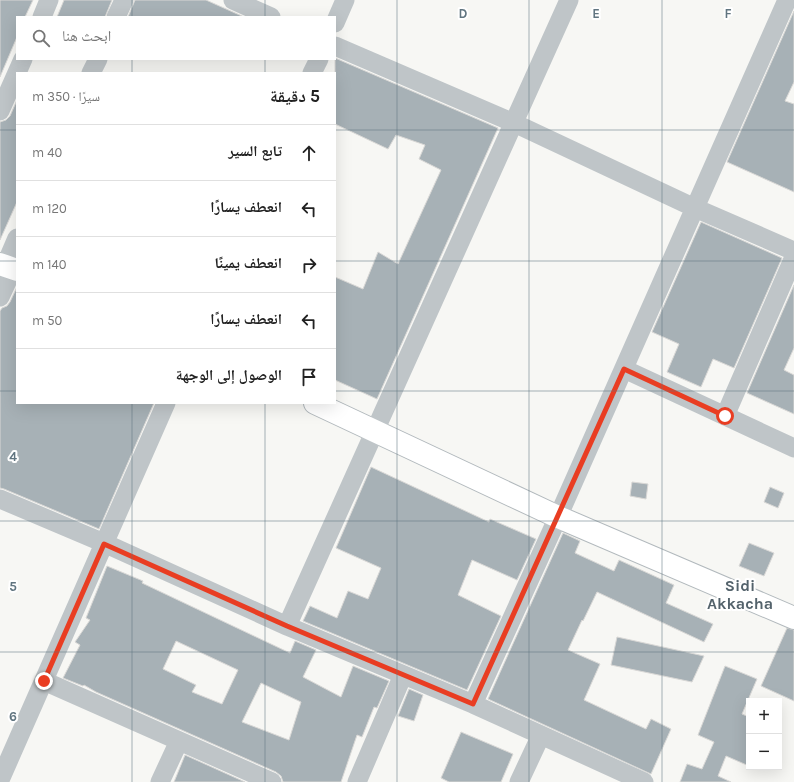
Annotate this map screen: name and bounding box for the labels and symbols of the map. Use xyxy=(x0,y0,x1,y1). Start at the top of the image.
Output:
text: D xyxy=(459,6,468,21)
text: E xyxy=(592,6,600,21)
text: F xyxy=(724,6,732,21)
route start xyxy=(716,407,734,425)
text: 4 xyxy=(9,449,17,464)
district label: Sidi Akkacha xyxy=(707,576,773,613)
text: 5 xyxy=(9,579,17,594)
route end xyxy=(35,672,53,690)
text: 6 xyxy=(9,709,17,724)

